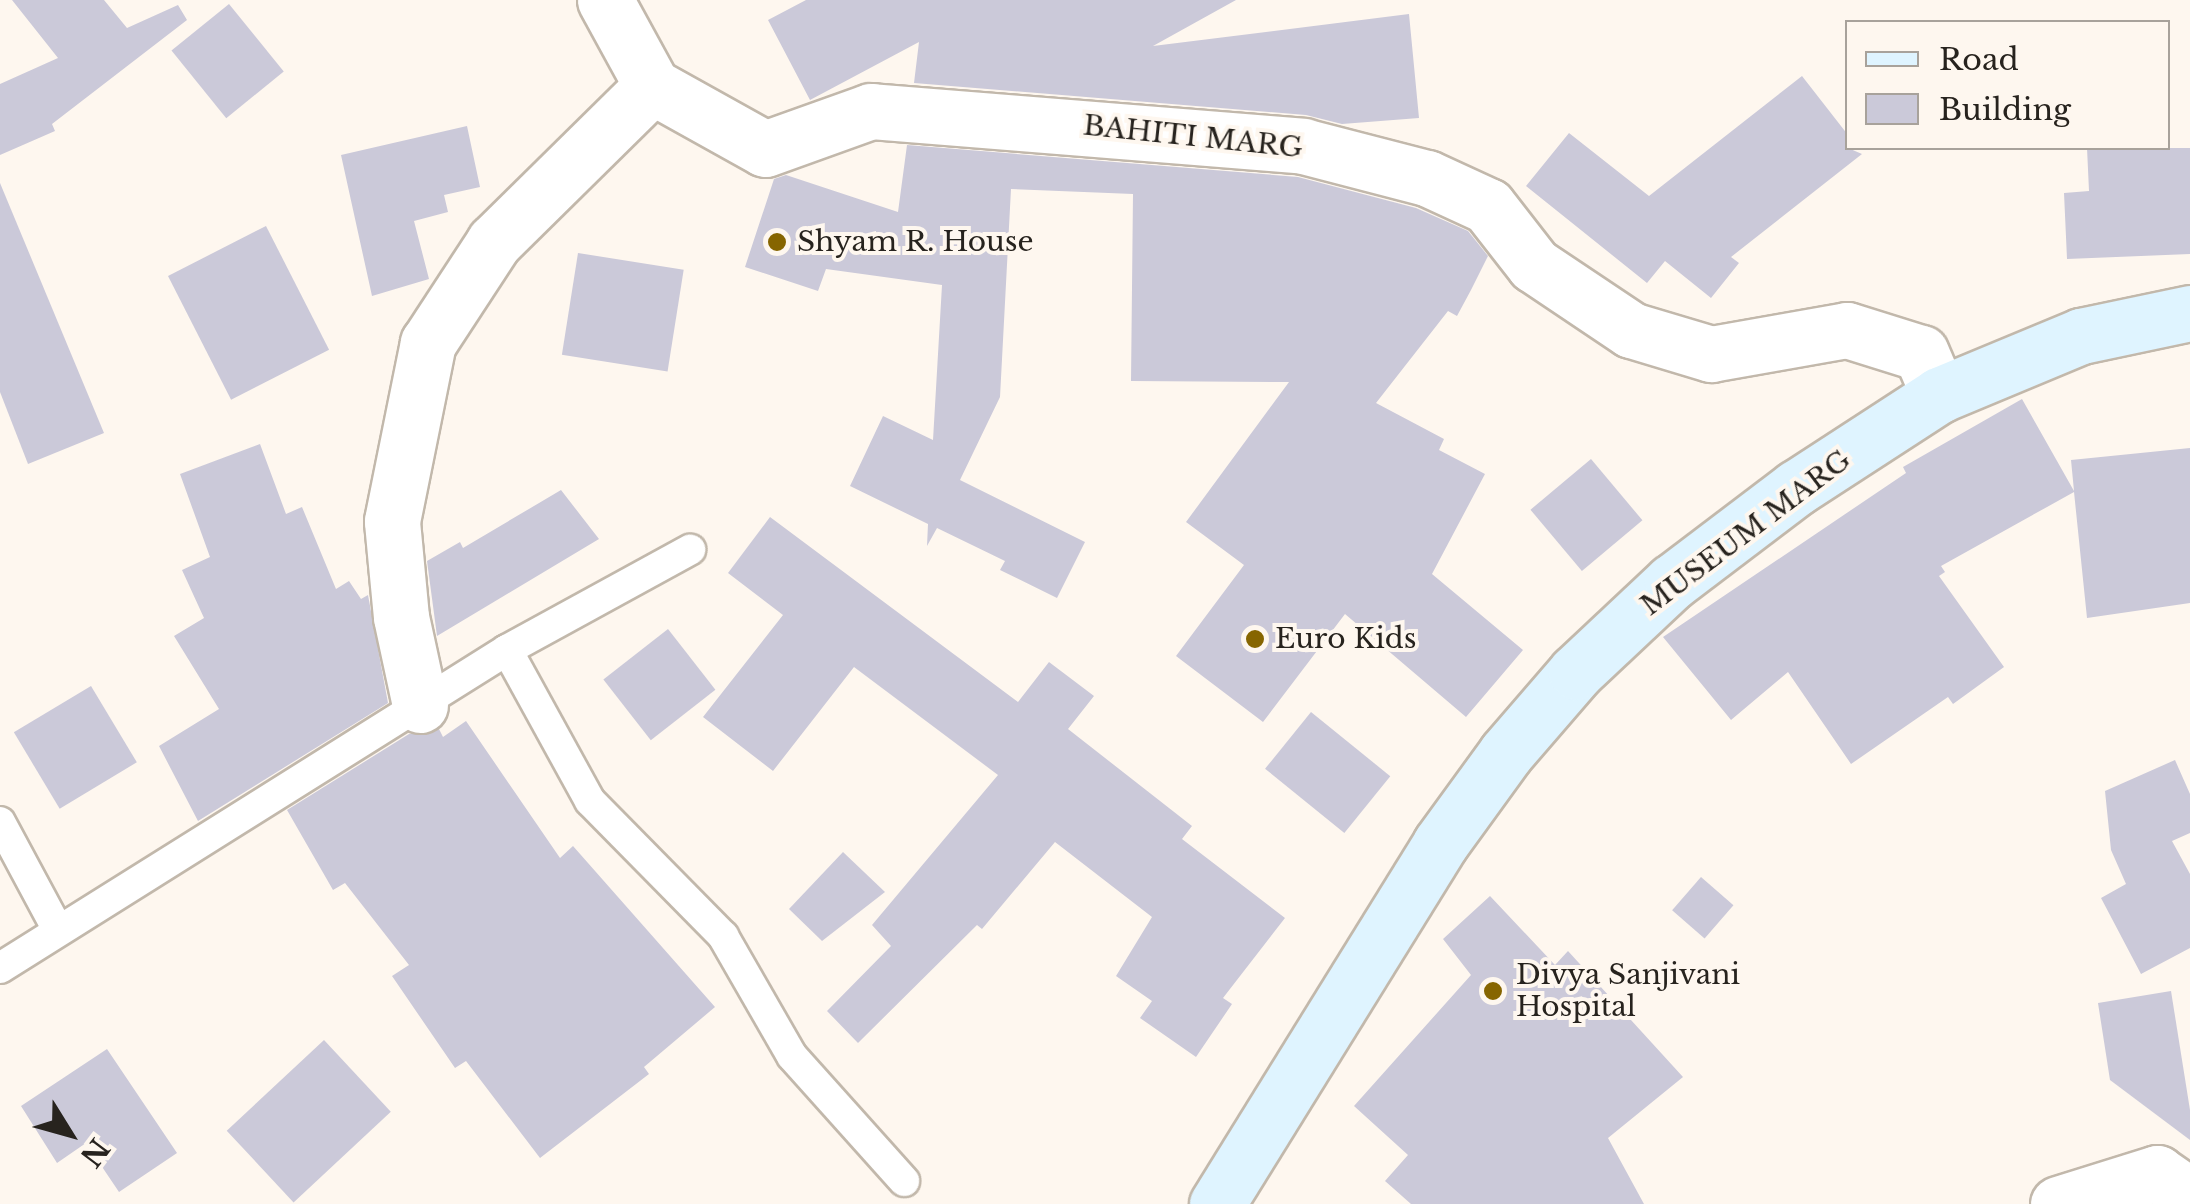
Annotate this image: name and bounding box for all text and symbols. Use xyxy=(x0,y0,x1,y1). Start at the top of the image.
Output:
legend xyxy=(1845,20,2170,150)
text: Road xyxy=(1939,41,2019,78)
text: Building xyxy=(1939,91,2071,128)
street label: BAHITI MARG xyxy=(1082,109,1304,165)
place label: Shyam R. House xyxy=(797,225,1033,259)
marker: Shyam R. House xyxy=(766,231,788,253)
street label: MUSEUM MARG xyxy=(1635,443,1857,623)
place label: Euro Kids xyxy=(1275,622,1416,656)
marker: Euro Kids xyxy=(1244,628,1266,650)
place label: Divya Sanjivani Hospital xyxy=(1516,958,1740,1024)
marker: Divya Sanjivani Hospital xyxy=(1480,978,1506,1004)
north arrow xyxy=(20,1084,120,1184)
text: N xyxy=(72,1131,116,1173)

